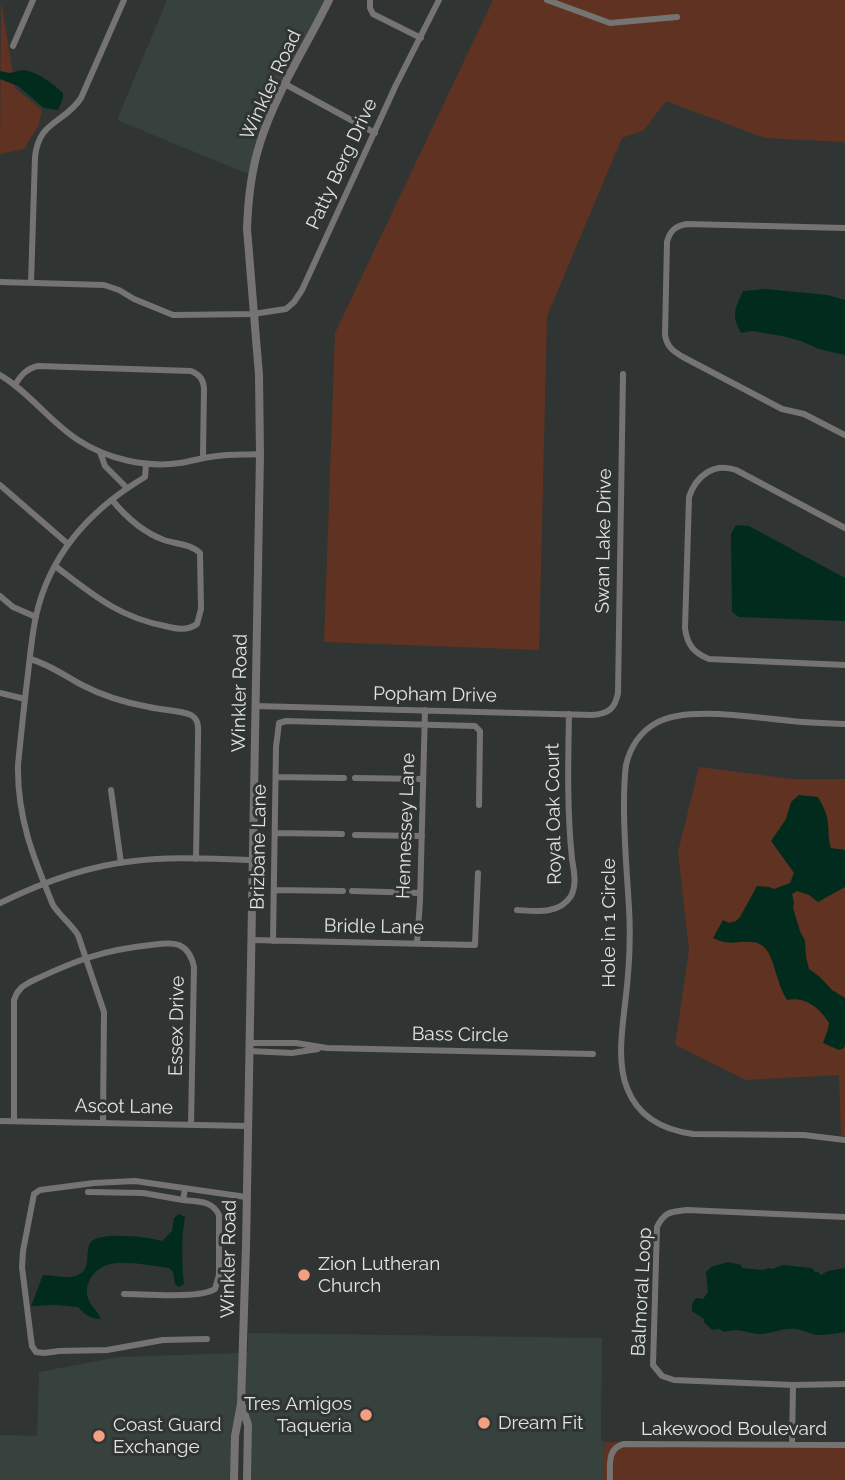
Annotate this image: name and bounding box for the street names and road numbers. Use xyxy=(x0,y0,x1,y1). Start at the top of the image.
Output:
street label: Winkler Road xyxy=(236,26,306,144)
street label: Patty Berg Drive xyxy=(302,95,382,233)
street label: Swan Lake Drive xyxy=(591,468,617,614)
street label: Winkler Road xyxy=(228,634,252,752)
street label: Popham Drive xyxy=(373,683,497,707)
street label: Royal Oak Court xyxy=(541,743,567,885)
street label: Hennessey Lane xyxy=(392,752,420,900)
street label: Brizbane Lane xyxy=(247,784,271,910)
street label: Hole in 1 Circle xyxy=(598,858,620,988)
street label: Bridle Lane xyxy=(324,915,424,939)
street label: Essex Drive xyxy=(165,976,189,1076)
street label: Bass Circle xyxy=(412,1023,508,1047)
street label: Ascot Lane xyxy=(75,1095,173,1119)
street label: Winkler Road xyxy=(217,1200,241,1318)
street label: Balmoral Loop xyxy=(627,1227,657,1357)
street label: Lakewood Boulevard xyxy=(641,1418,827,1440)

